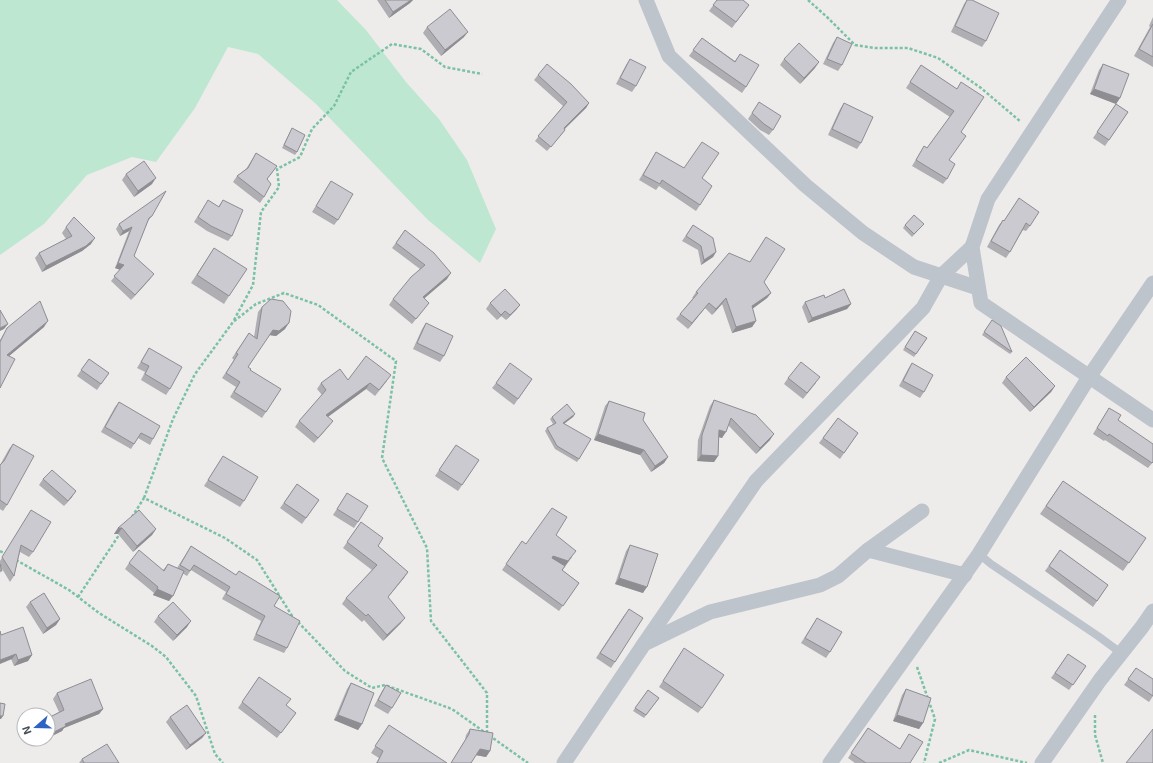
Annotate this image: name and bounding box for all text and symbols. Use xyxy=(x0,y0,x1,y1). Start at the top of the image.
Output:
north arrow xyxy=(16,707,56,747)
text: N xyxy=(19,725,34,737)

